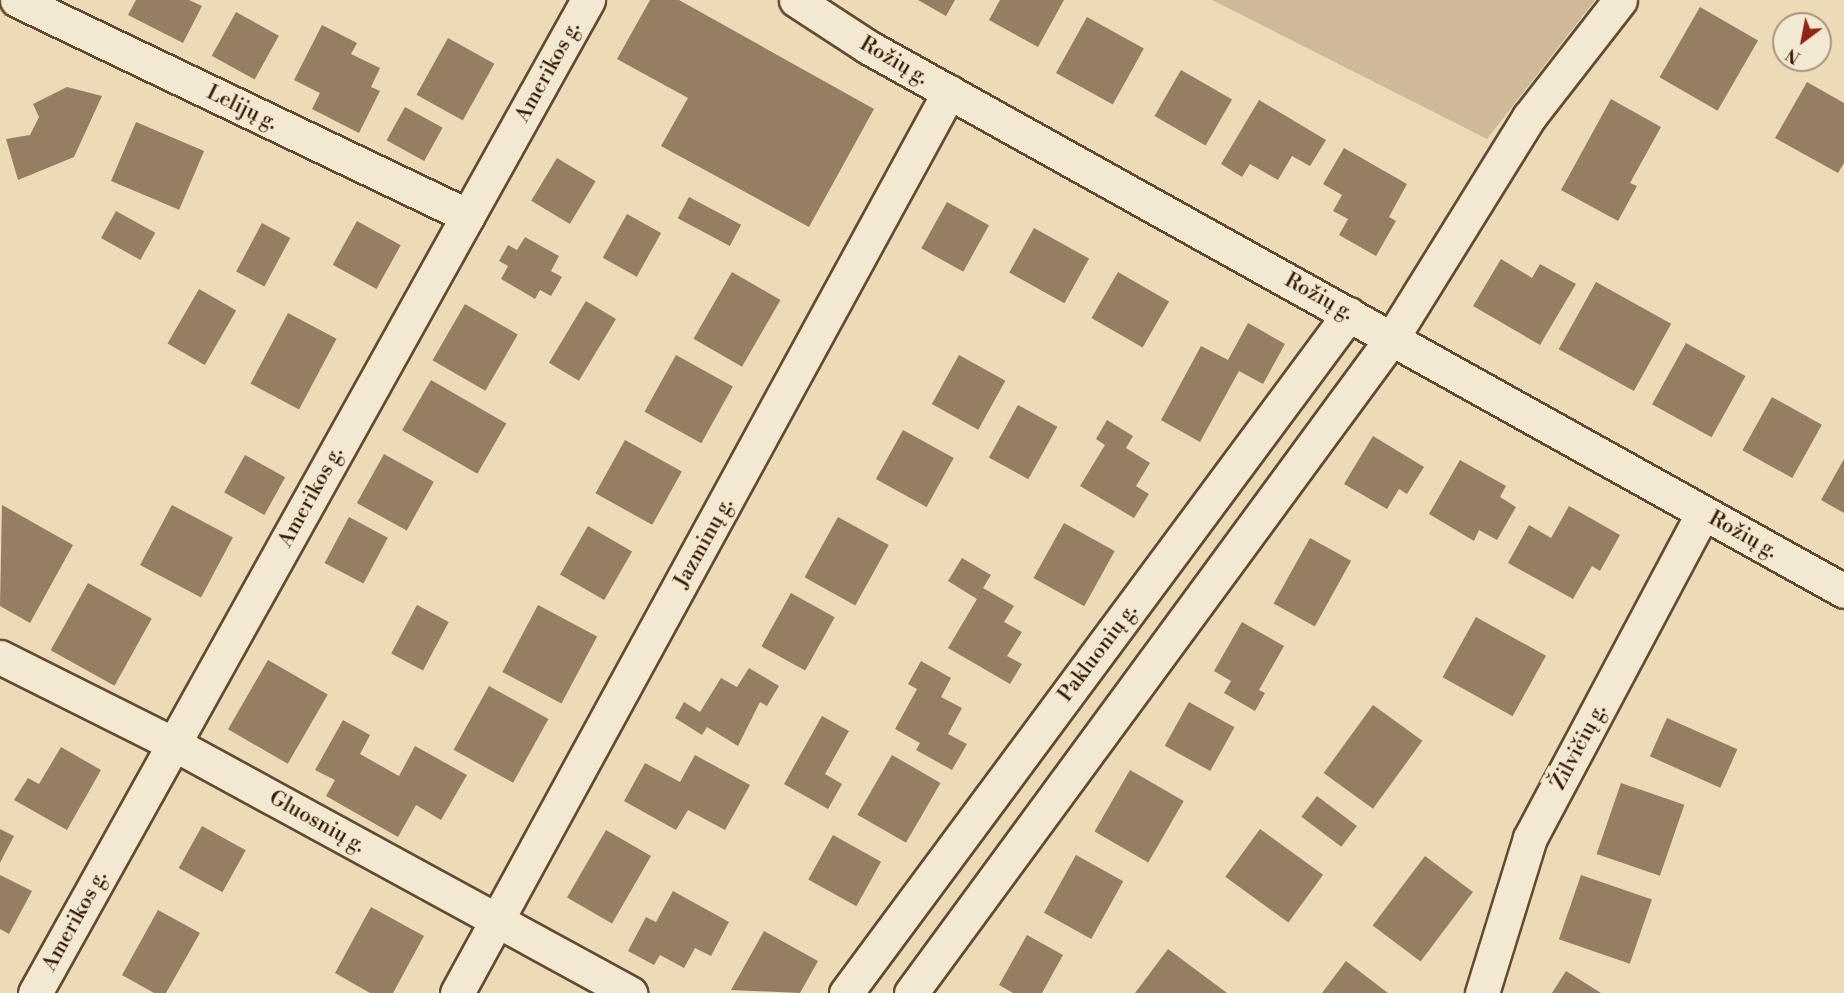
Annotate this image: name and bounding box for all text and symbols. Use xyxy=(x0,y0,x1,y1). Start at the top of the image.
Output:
north arrow xyxy=(1772,12,1832,72)
street label: Amerikos g. xyxy=(510,17,586,127)
street label: Rožių g. xyxy=(855,31,933,91)
text: N xyxy=(1783,44,1804,67)
street label: Lelijų g. xyxy=(202,80,282,136)
street label: Rožių g. xyxy=(1280,268,1358,326)
street label: Amerikos g. xyxy=(273,442,349,552)
street label: Jazminų g. xyxy=(669,494,739,592)
street label: Rožių g. xyxy=(1704,506,1782,564)
street label: Pakluonių g. xyxy=(1053,599,1143,707)
street label: Žilvičių g. xyxy=(1546,700,1612,794)
street label: Gluosnių g. xyxy=(265,785,369,859)
street label: Amerikos g. xyxy=(37,866,113,976)

